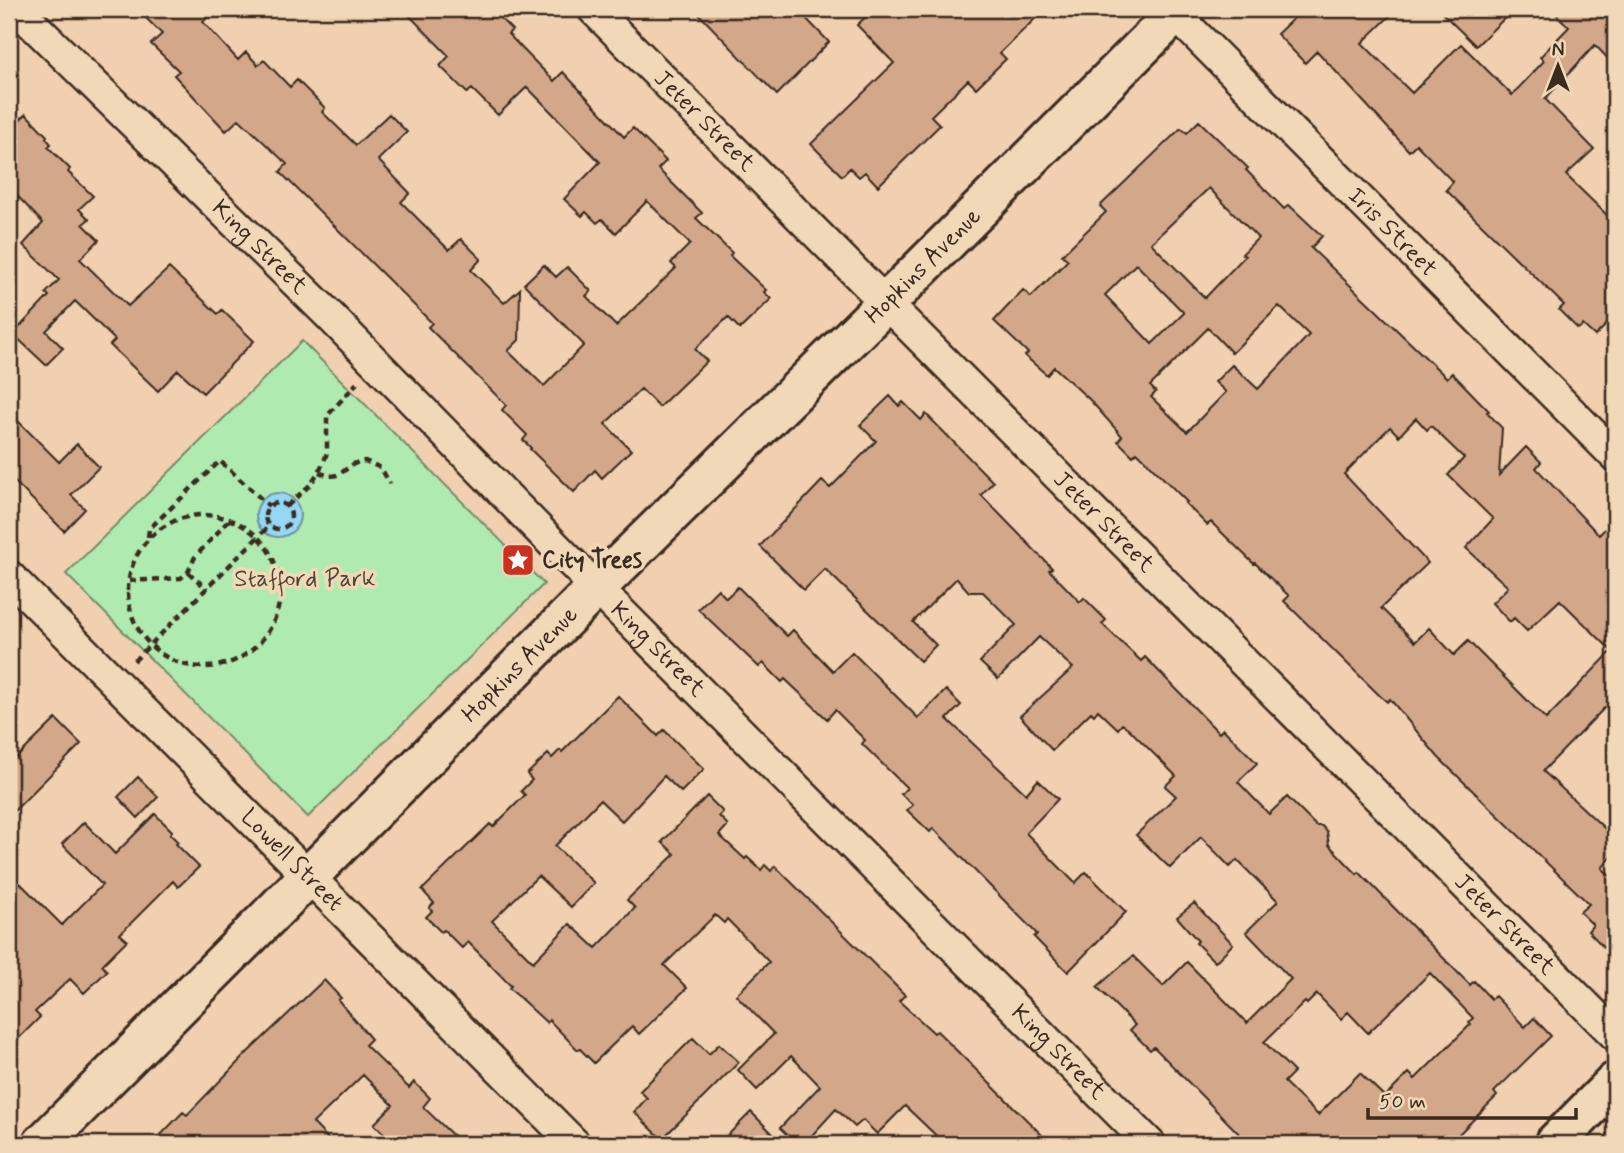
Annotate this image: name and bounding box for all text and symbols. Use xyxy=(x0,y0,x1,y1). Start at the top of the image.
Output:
north arrow xyxy=(1522,32,1592,102)
text: N xyxy=(1552,38,1564,63)
street label: Jeter Street xyxy=(647,63,762,178)
street label: Iris Street xyxy=(1341,181,1444,284)
street label: King Street xyxy=(205,193,314,301)
street label: Hopkins Avenue xyxy=(858,201,988,331)
street label: Jeter Street xyxy=(1047,464,1161,579)
place icon: City Trees xyxy=(499,541,537,579)
place label: City Trees xyxy=(542,545,643,576)
park label: Stafford Park xyxy=(234,564,376,597)
street label: King Street xyxy=(604,595,712,704)
street label: Hopkins Avenue xyxy=(455,599,585,729)
street label: Lowell Street xyxy=(234,802,350,918)
street label: Jeter Street xyxy=(1447,867,1562,982)
street label: King Street xyxy=(1004,998,1113,1106)
scale bar xyxy=(1368,1076,1577,1120)
text: 50 m xyxy=(1379,1088,1426,1116)

